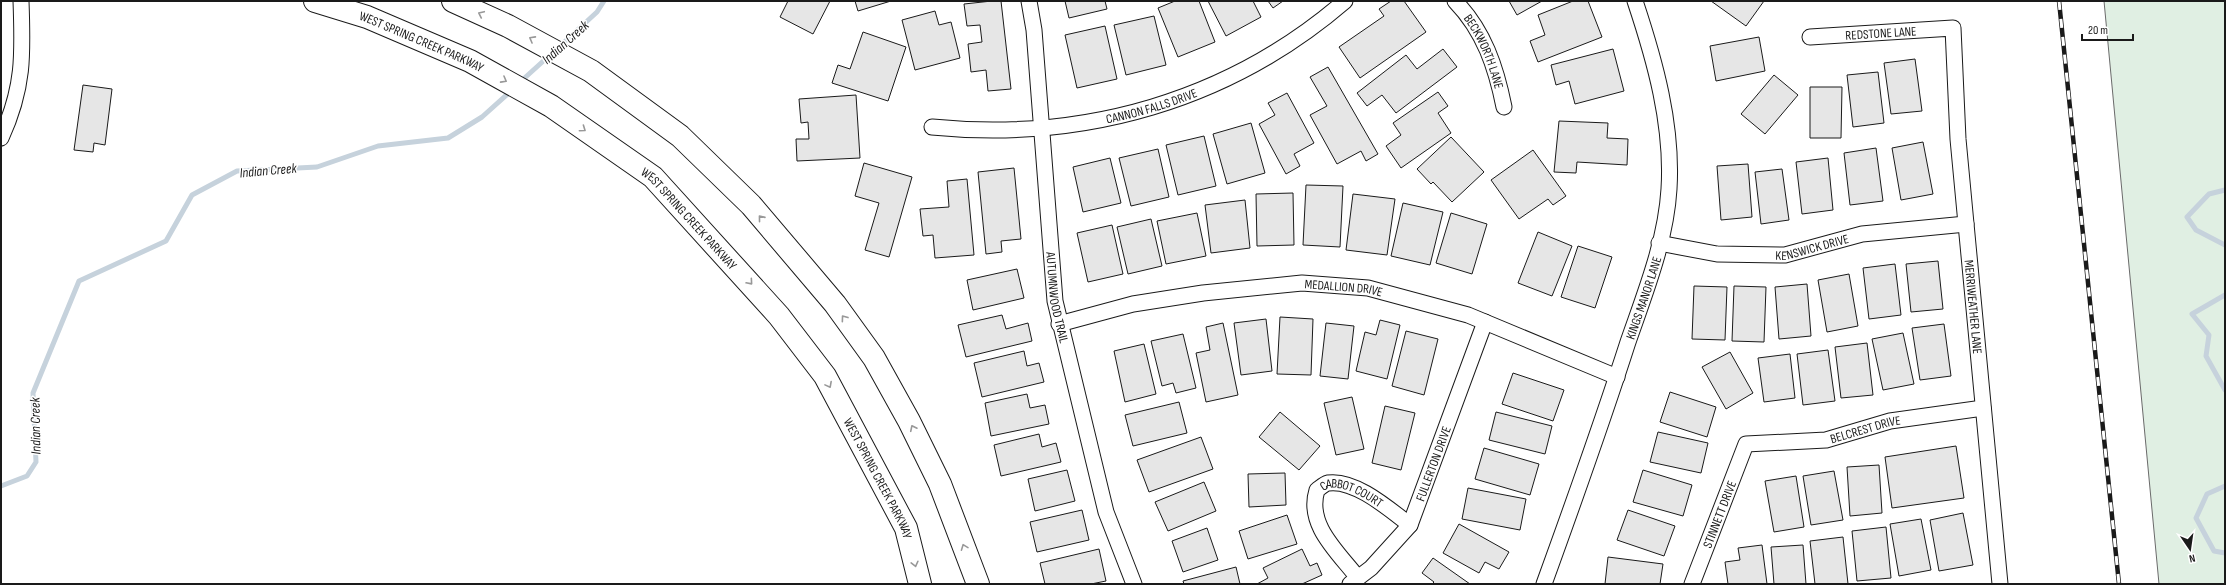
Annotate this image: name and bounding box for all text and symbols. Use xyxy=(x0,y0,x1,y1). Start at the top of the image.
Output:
street label: WEST SPRING CREEK PARKWAY xyxy=(357,8,487,76)
one-way arrow xyxy=(477,10,484,18)
street label: BECKWORTH LANE xyxy=(1460,11,1507,90)
water label: Indian Creek xyxy=(538,16,593,68)
scale bar xyxy=(2082,16,2133,42)
street label: REDSTONE LANE xyxy=(1845,23,1917,44)
text: 20 m xyxy=(2088,23,2108,38)
one-way arrow xyxy=(529,36,536,44)
one-way arrow xyxy=(500,76,507,83)
street label: CANNON FALLS DRIVE xyxy=(1105,85,1200,127)
one-way arrow xyxy=(579,124,586,132)
water label: Indian Creek xyxy=(239,159,298,181)
street label: WEST SPRING CREEK PARKWAY xyxy=(638,164,740,274)
one-way arrow xyxy=(759,215,766,222)
street label: KENSWICK DRIVE xyxy=(1775,231,1851,264)
street label: AUTUMNWOOD TRAIL xyxy=(1042,250,1072,345)
street label: KINGS MANOR LANE xyxy=(1623,255,1665,342)
street label: MERRIWEATHER LANE xyxy=(1960,259,1985,355)
street label: MEDALLION DRIVE xyxy=(1304,276,1384,301)
one-way arrow xyxy=(745,277,752,285)
one-way arrow xyxy=(842,315,849,322)
one-way arrow xyxy=(825,381,832,388)
water label: Indian Creek xyxy=(26,397,44,455)
street label: BELCREST DRIVE xyxy=(1828,413,1902,447)
street label: WEST SPRING CREEK PARKWAY xyxy=(840,415,915,541)
street label: FULLERTON DRIVE xyxy=(1413,424,1455,504)
one-way arrow xyxy=(910,425,918,433)
street label: CABBOT COURT xyxy=(1317,476,1386,511)
street label: STINNETT DRIVE xyxy=(1700,478,1740,550)
north arrow xyxy=(2170,529,2210,569)
one-way arrow xyxy=(961,544,969,551)
text: N xyxy=(2188,551,2196,565)
one-way arrow xyxy=(910,561,919,568)

